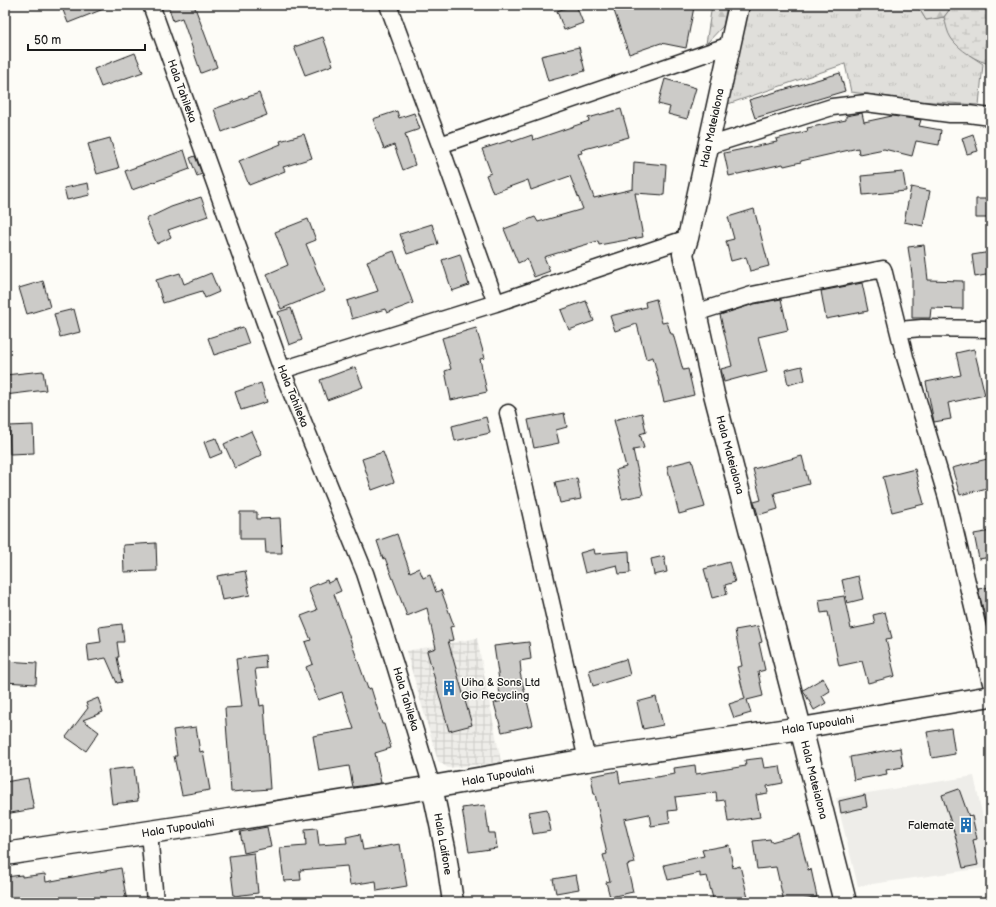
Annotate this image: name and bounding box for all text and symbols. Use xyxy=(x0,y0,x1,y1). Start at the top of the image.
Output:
scale bar xyxy=(28,26,145,52)
text: 50 m xyxy=(34,33,61,48)
street label: Hala Tahileka xyxy=(165,58,199,124)
street label: Hala Mateialona xyxy=(697,87,727,169)
street label: Hala Tahileka xyxy=(275,363,311,429)
street label: Hala Mateialona xyxy=(713,414,747,496)
street label: Hala Tahileka xyxy=(390,665,422,733)
place label: Uiha & Sons Ltd Gio Recycling xyxy=(461,676,540,702)
building icon: Uiha & Sons Ltd Gio Recycling xyxy=(440,679,458,697)
street label: Hala Tupoulahi xyxy=(781,713,855,737)
street label: Hala Mateialona xyxy=(798,739,830,821)
street label: Hala Tupoulahi xyxy=(461,763,535,789)
street label: Hala Laifone xyxy=(431,812,455,876)
street label: Hala Tupoulahi xyxy=(141,816,215,840)
building icon: Falemate xyxy=(957,816,975,834)
place label: Falemate xyxy=(908,819,954,832)

